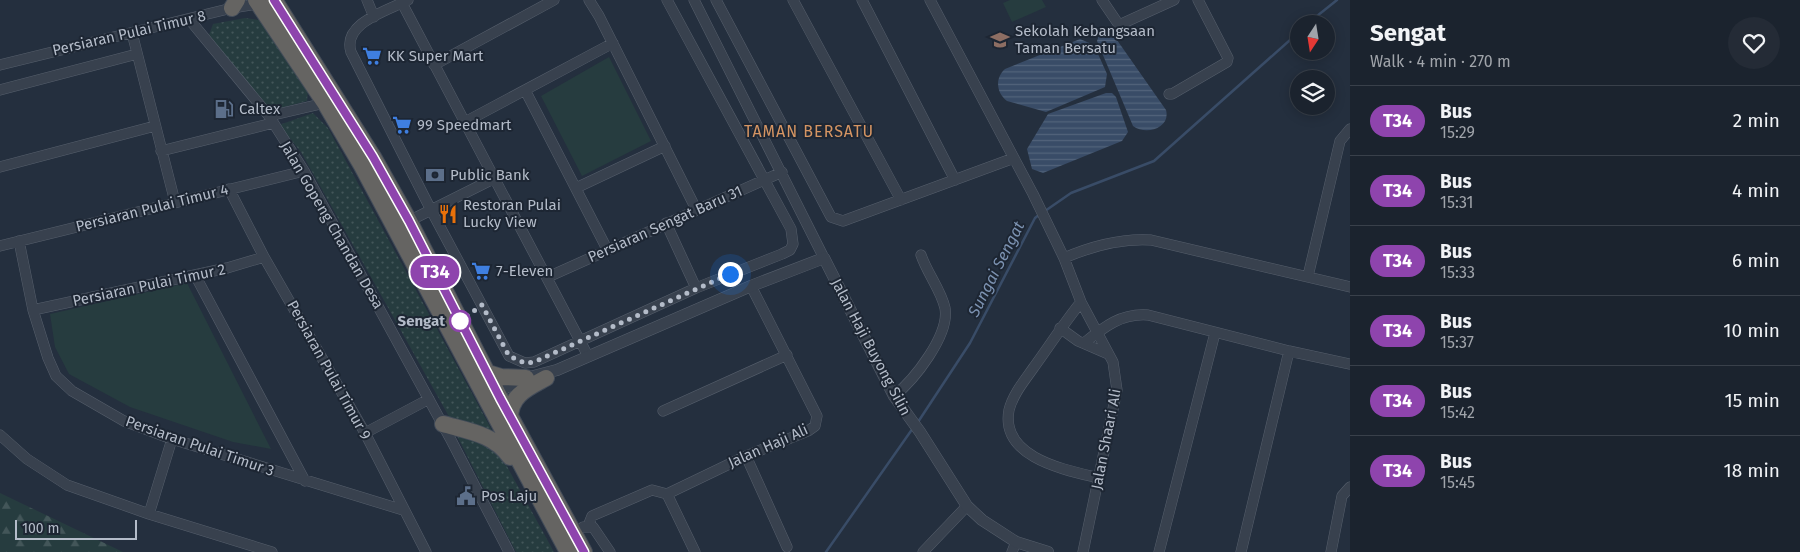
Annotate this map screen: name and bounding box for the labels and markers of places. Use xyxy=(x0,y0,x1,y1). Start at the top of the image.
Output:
place label: Sekolah Kebangsaan Taman Bersatu xyxy=(1015,22,1155,57)
school or university icon: Sekolah Kebangsaan Taman Bersatu xyxy=(989,29,1011,51)
supermarket icon: KK Super Mart xyxy=(361,45,383,67)
place label: KK Super Mart xyxy=(387,47,484,65)
fuel station icon: Caltex xyxy=(213,98,235,120)
place label: Caltex xyxy=(239,100,281,118)
supermarket icon: 99 Speedmart xyxy=(391,114,413,136)
place label: 99 Speedmart xyxy=(417,116,512,134)
bank icon: Public Bank xyxy=(424,164,446,186)
place label: Public Bank xyxy=(450,166,530,184)
place label: Restoran Pulai Lucky View xyxy=(463,196,561,231)
restaurant icon: Restoran Pulai Lucky View xyxy=(437,203,459,225)
supermarket icon: 7-Eleven xyxy=(470,260,492,282)
place label: 7-Eleven xyxy=(496,262,553,280)
marker: Sengat xyxy=(449,310,471,332)
place label: Sengat xyxy=(398,312,445,330)
public building icon: Pos Laju xyxy=(455,485,477,507)
place label: Pos Laju xyxy=(481,487,537,505)

